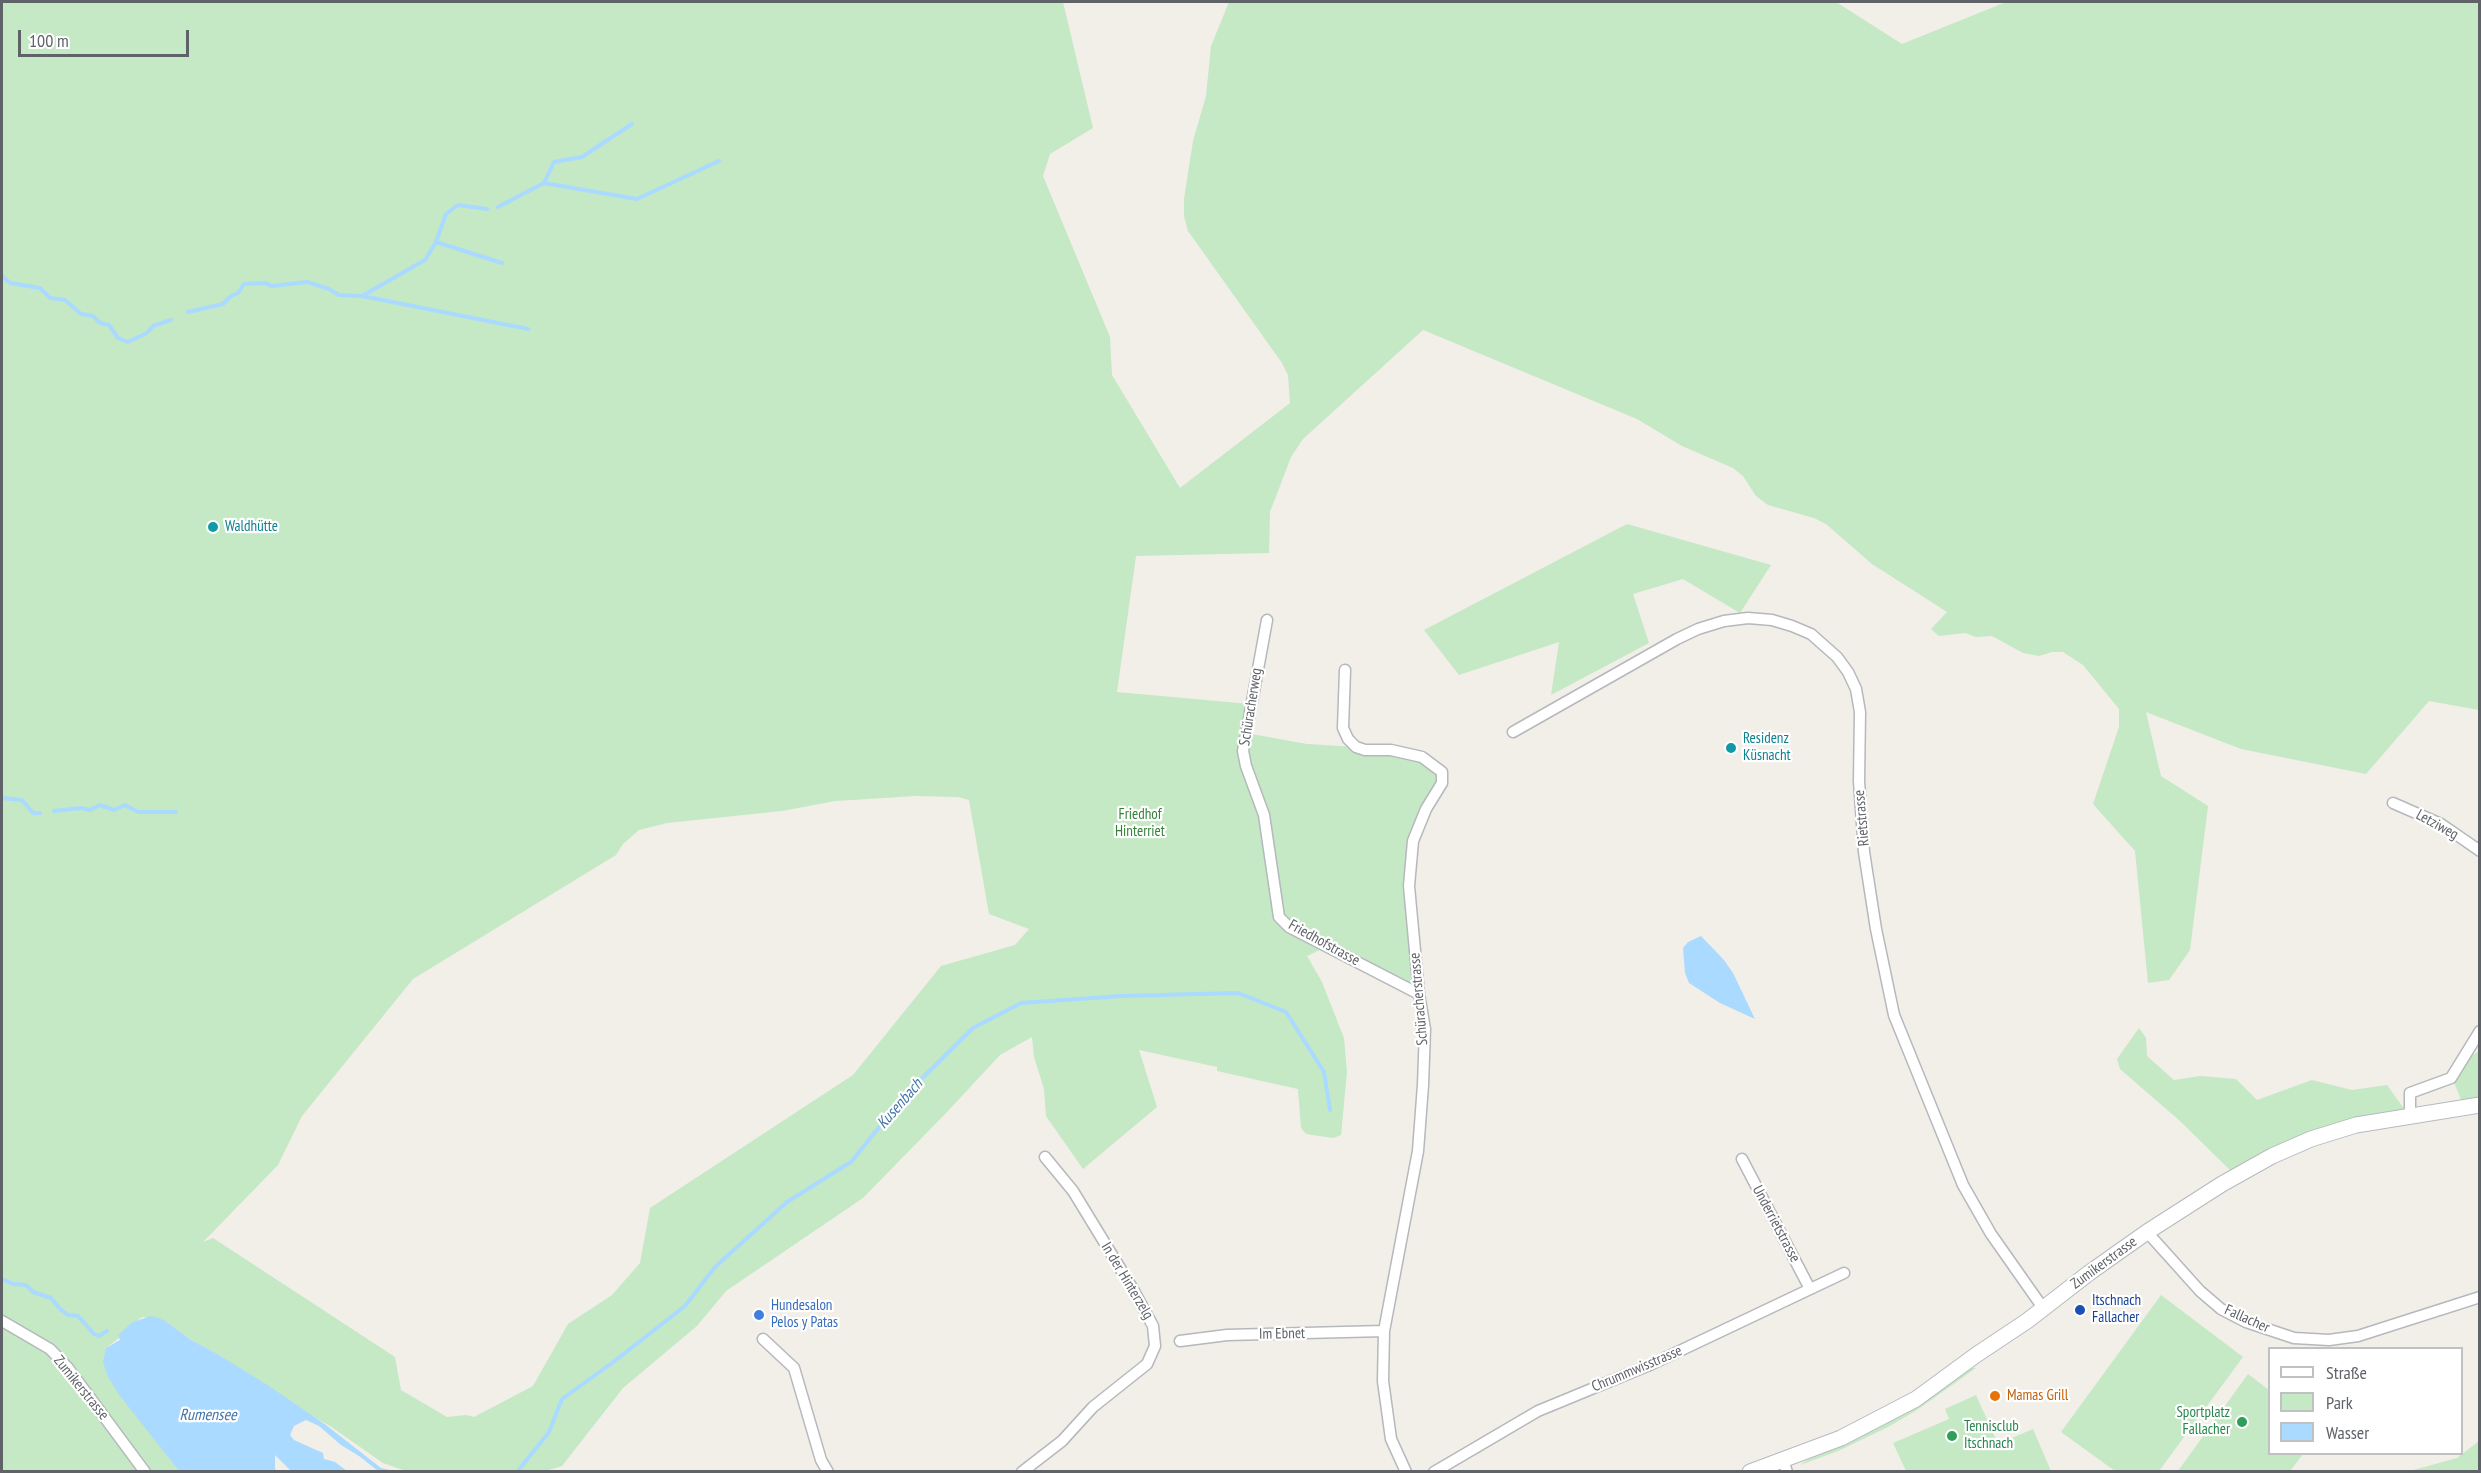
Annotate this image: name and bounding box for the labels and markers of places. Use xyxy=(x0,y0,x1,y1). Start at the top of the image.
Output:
place label: Waldhütte xyxy=(225,518,278,536)
marker: Waldhütte xyxy=(206,520,220,534)
place label: Residenz Küsnacht xyxy=(1743,730,1791,765)
marker: Residenz Küsnacht xyxy=(1724,741,1738,755)
place label: Itschnach Fallacher xyxy=(2092,1292,2141,1327)
place label: Hundesalon Pelos y Patas xyxy=(771,1297,838,1332)
marker: Itschnach Fallacher xyxy=(2073,1303,2087,1317)
marker: Hundesalon Pelos y Patas xyxy=(752,1308,766,1322)
place label: Mamas Grill xyxy=(2007,1387,2068,1405)
marker: Mamas Grill xyxy=(1988,1389,2002,1403)
place label: Sportplatz Fallacher xyxy=(2176,1404,2230,1439)
marker: Sportplatz Fallacher xyxy=(2235,1415,2249,1429)
place label: Tennisclub Itschnach xyxy=(1964,1418,2019,1453)
marker: Tennisclub Itschnach xyxy=(1945,1429,1959,1443)

